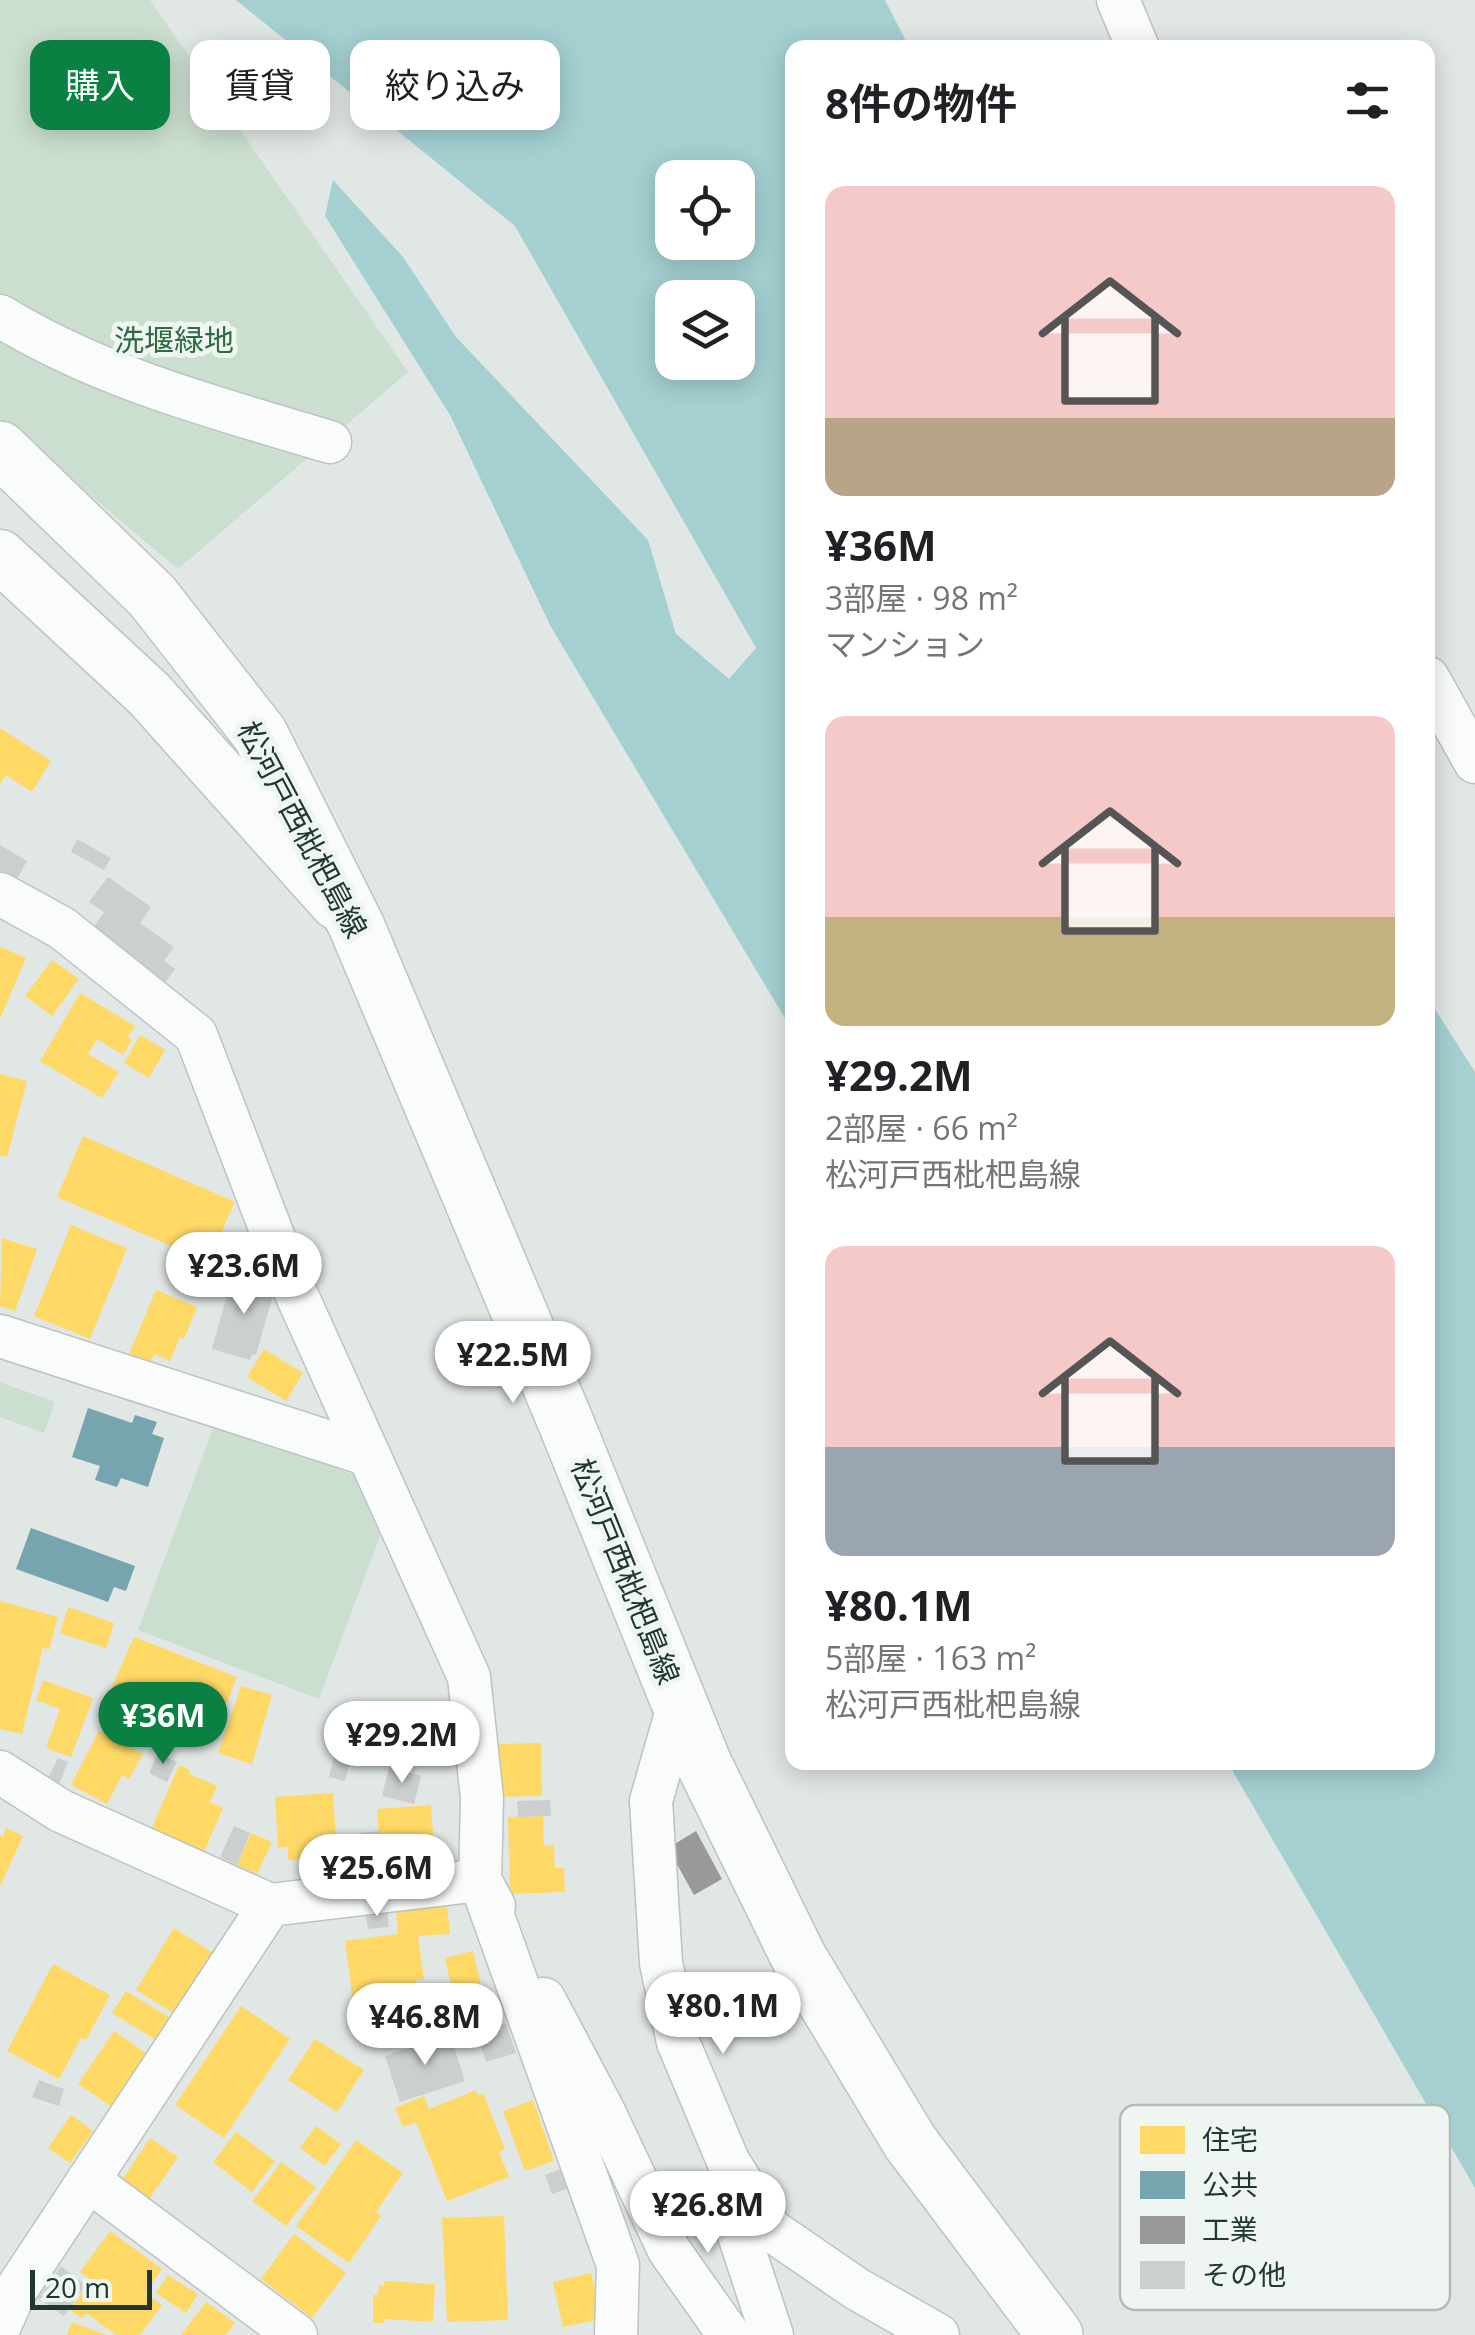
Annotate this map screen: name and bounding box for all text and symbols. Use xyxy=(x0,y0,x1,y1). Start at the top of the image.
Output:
chip: 購入 xyxy=(30,40,170,130)
chip: 賃貸 xyxy=(190,40,330,130)
chip: 絞り込み xyxy=(350,40,560,130)
icon: filters xyxy=(1340,73,1395,128)
text: 8件の物件 xyxy=(825,74,1017,131)
map controls xyxy=(655,160,755,380)
button: locate xyxy=(655,160,755,260)
icon: home xyxy=(1020,251,1200,431)
button: layers xyxy=(655,280,755,380)
park label: 洗堰緑地 xyxy=(114,319,234,360)
text: ¥36M xyxy=(825,516,937,573)
text: 3部屋 · 98 m² xyxy=(825,576,1018,619)
text: マンション xyxy=(825,622,985,665)
street label: 松河戸西枇杷島線 xyxy=(229,713,377,945)
icon: home xyxy=(1020,781,1200,961)
text: ¥29.2M xyxy=(825,1046,973,1103)
text: 2部屋 · 66 m² xyxy=(825,1106,1018,1149)
text: 松河戸西枇杷島線 xyxy=(825,1152,1081,1195)
pin: ¥23.6M xyxy=(163,1232,325,1317)
text: ¥23.6M xyxy=(188,1243,300,1286)
icon: home xyxy=(1020,1311,1200,1491)
pin: ¥22.5M xyxy=(432,1321,594,1406)
text: ¥22.5M xyxy=(457,1332,569,1375)
street label: 松河戸西枇杷島線 xyxy=(562,1452,690,1690)
text: ¥80.1M xyxy=(825,1576,973,1633)
text: 5部屋 · 163 m² xyxy=(825,1636,1036,1679)
pin: ¥36M xyxy=(104,1682,222,1767)
text: 松河戸西枇杷島線 xyxy=(825,1682,1081,1725)
text: ¥36M xyxy=(120,1693,206,1736)
pin: ¥29.2M xyxy=(321,1701,483,1786)
text: ¥29.2M xyxy=(346,1712,458,1755)
pin: ¥25.6M xyxy=(296,1834,458,1919)
text: ¥25.6M xyxy=(321,1845,433,1888)
pin: ¥80.1M xyxy=(642,1972,804,2057)
pin: ¥46.8M xyxy=(344,1983,506,2068)
text: ¥80.1M xyxy=(667,1983,779,2026)
text: ¥46.8M xyxy=(369,1994,481,2037)
legend xyxy=(1120,2105,1450,2310)
text: 住宅 xyxy=(1202,2120,1258,2158)
text: 公共 xyxy=(1202,2165,1258,2203)
pin: ¥26.8M xyxy=(627,2171,789,2256)
text: ¥26.8M xyxy=(652,2182,764,2225)
text: 工業 xyxy=(1202,2210,1258,2248)
text: その他 xyxy=(1202,2255,1286,2293)
scale bar xyxy=(30,2265,152,2310)
text: 20 m xyxy=(45,2268,110,2306)

